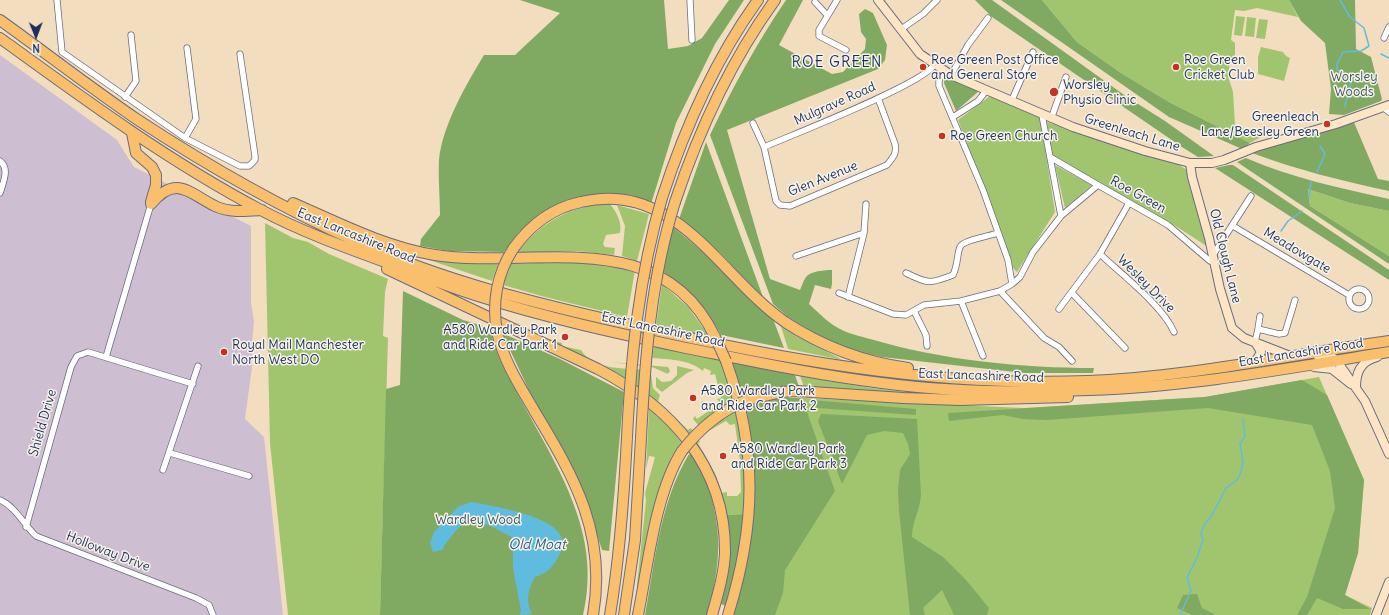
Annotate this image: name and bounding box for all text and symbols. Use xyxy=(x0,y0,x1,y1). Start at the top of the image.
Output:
north arrow xyxy=(16,16,56,56)
text: N xyxy=(32,41,40,55)
place label: Roe Green Post Office and General Store xyxy=(931,52,1059,83)
place label: Roe Green Cricket Club xyxy=(1184,52,1255,83)
district label: ROE GREEN xyxy=(792,54,882,72)
marker: Roe Green Post Office and General Store xyxy=(918,62,928,72)
marker: Roe Green Cricket Club xyxy=(1171,62,1181,72)
park label: Worsley Woods xyxy=(1330,69,1378,100)
place label: Worsley Physio Clinic xyxy=(1063,77,1136,108)
street label: Mulgrave Road xyxy=(792,79,878,129)
marker: Worsley Physio Clinic xyxy=(1048,86,1060,98)
place label: Greenleach Lane/Beesley Green xyxy=(1201,109,1319,140)
street label: Greenleach Lane xyxy=(1082,111,1182,155)
marker: Greenleach Lane/Beesley Green xyxy=(1322,119,1332,129)
place label: Roe Green Church xyxy=(950,128,1057,144)
marker: Roe Green Church xyxy=(937,131,947,141)
street label: Glen Avenue xyxy=(786,158,860,200)
street label: Roe Green xyxy=(1107,173,1169,217)
street label: East Lancashire Road xyxy=(295,205,417,267)
street label: Old Clough Lane xyxy=(1206,207,1244,305)
street label: Meadowgate xyxy=(1260,225,1334,277)
street label: Wesley Drive xyxy=(1114,252,1178,316)
street label: East Lancashire Road xyxy=(600,309,726,351)
place label: A580 Wardley Park and Ride Car Park 1 xyxy=(443,322,557,353)
marker: A580 Wardley Park and Ride Car Park 1 xyxy=(560,332,570,342)
street label: East Lancashire Road xyxy=(1238,335,1364,371)
place label: Royal Mail Manchester North West DO xyxy=(232,337,364,368)
marker: Royal Mail Manchester North West DO xyxy=(219,347,229,357)
street label: East Lancashire Road xyxy=(918,366,1044,386)
place label: A580 Wardley Park and Ride Car Park 2 xyxy=(701,383,817,414)
street label: Shield Drive xyxy=(26,388,60,458)
marker: A580 Wardley Park and Ride Car Park 2 xyxy=(688,393,698,403)
place label: A580 Wardley Park and Ride Car Park 3 xyxy=(731,441,847,472)
marker: A580 Wardley Park and Ride Car Park 3 xyxy=(718,451,728,461)
park label: Wardley Wood xyxy=(435,512,521,528)
street label: Holloway Drive xyxy=(64,529,152,575)
water label: Old Moat xyxy=(508,537,566,553)

